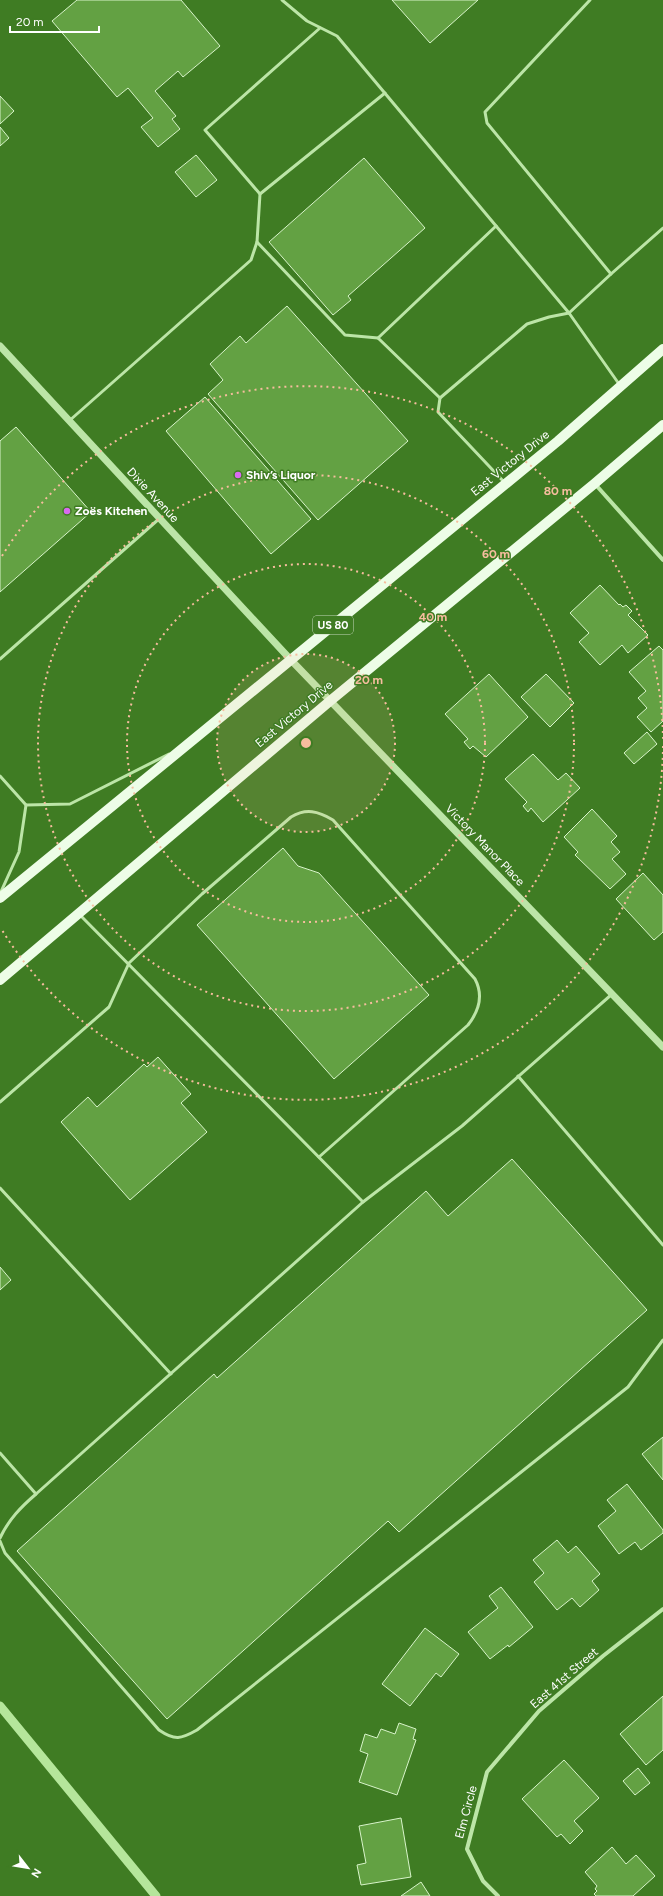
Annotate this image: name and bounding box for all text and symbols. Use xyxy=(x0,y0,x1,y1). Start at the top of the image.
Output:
scale bar xyxy=(10,8,99,34)
text: 20 m xyxy=(16,15,44,29)
street label: East Victory Drive xyxy=(468,427,552,499)
street label: Dixie Avenue xyxy=(124,465,182,526)
place label: Shiv’s Liquor xyxy=(246,468,316,482)
marker: Shiv’s Liquor xyxy=(233,470,243,480)
text: 80 m xyxy=(544,484,572,498)
place label: Zoës Kitchen xyxy=(75,504,148,518)
marker: Zoës Kitchen xyxy=(62,506,72,516)
text: 60 m xyxy=(482,547,510,561)
text: 40 m xyxy=(419,610,447,624)
road number: US 80 xyxy=(313,616,353,634)
text: 20 m xyxy=(355,673,383,687)
street label: East Victory Drive xyxy=(253,677,336,750)
centre of rings xyxy=(299,736,313,750)
street label: Victory Manor Place xyxy=(442,801,528,889)
street label: East 41st Street xyxy=(527,1644,601,1711)
street label: Elm Circle xyxy=(452,1784,480,1840)
north arrow xyxy=(8,1848,48,1888)
text: N xyxy=(28,1866,44,1880)

